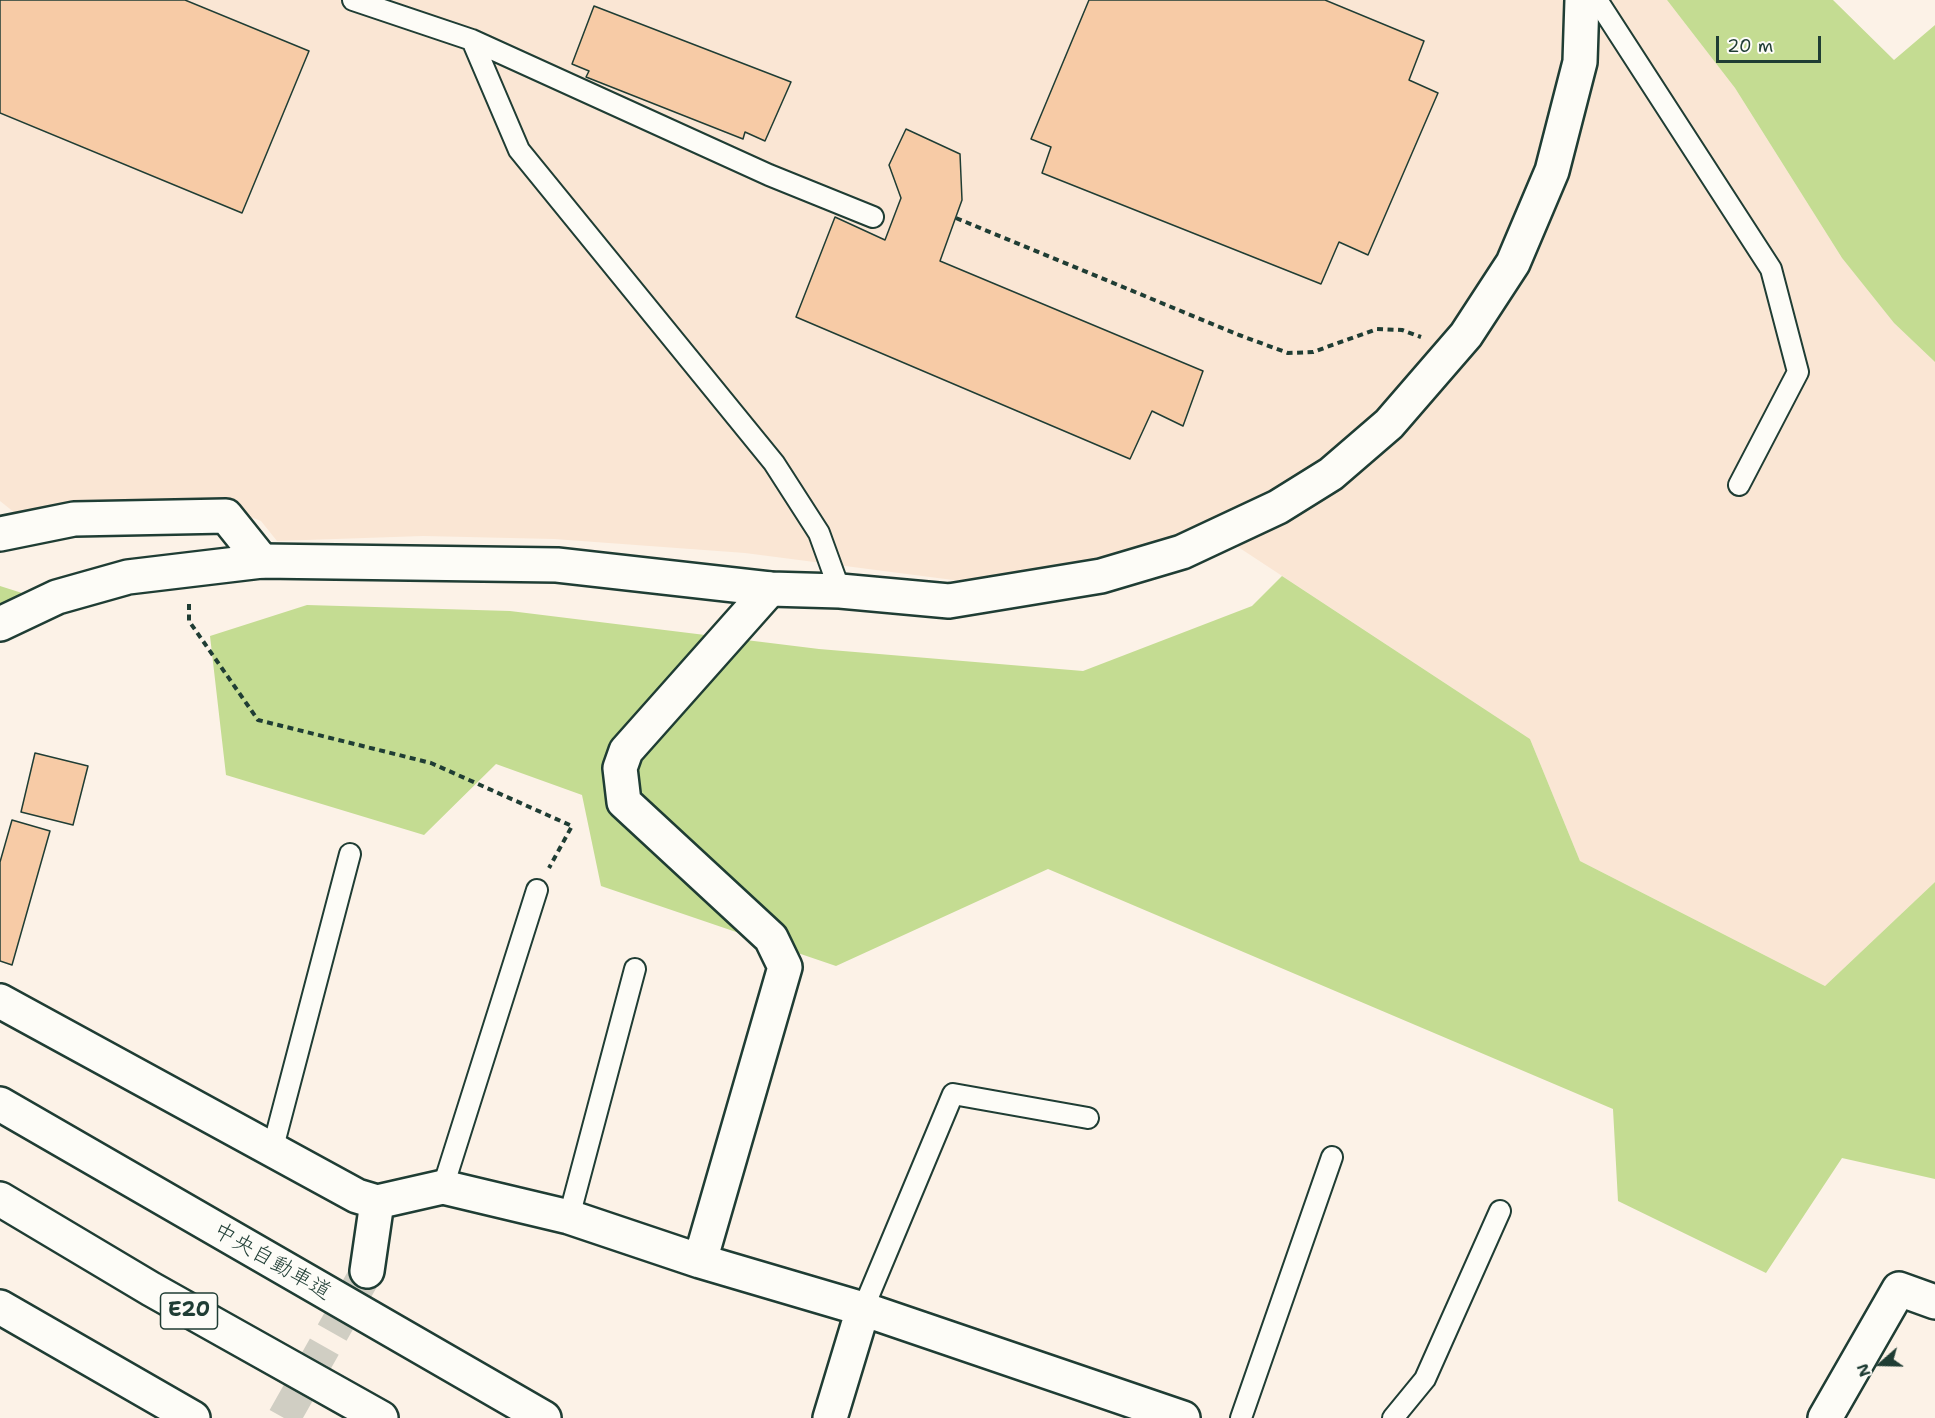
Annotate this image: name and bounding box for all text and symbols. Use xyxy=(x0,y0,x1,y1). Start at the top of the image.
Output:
scale bar xyxy=(1719,24,1824,62)
text: 20 m xyxy=(1727,34,1773,58)
street label: 中央自動車道 xyxy=(208,1218,336,1306)
road number: E20 xyxy=(160,1293,218,1329)
north arrow xyxy=(1851,1334,1911,1394)
text: N xyxy=(1852,1361,1876,1380)

